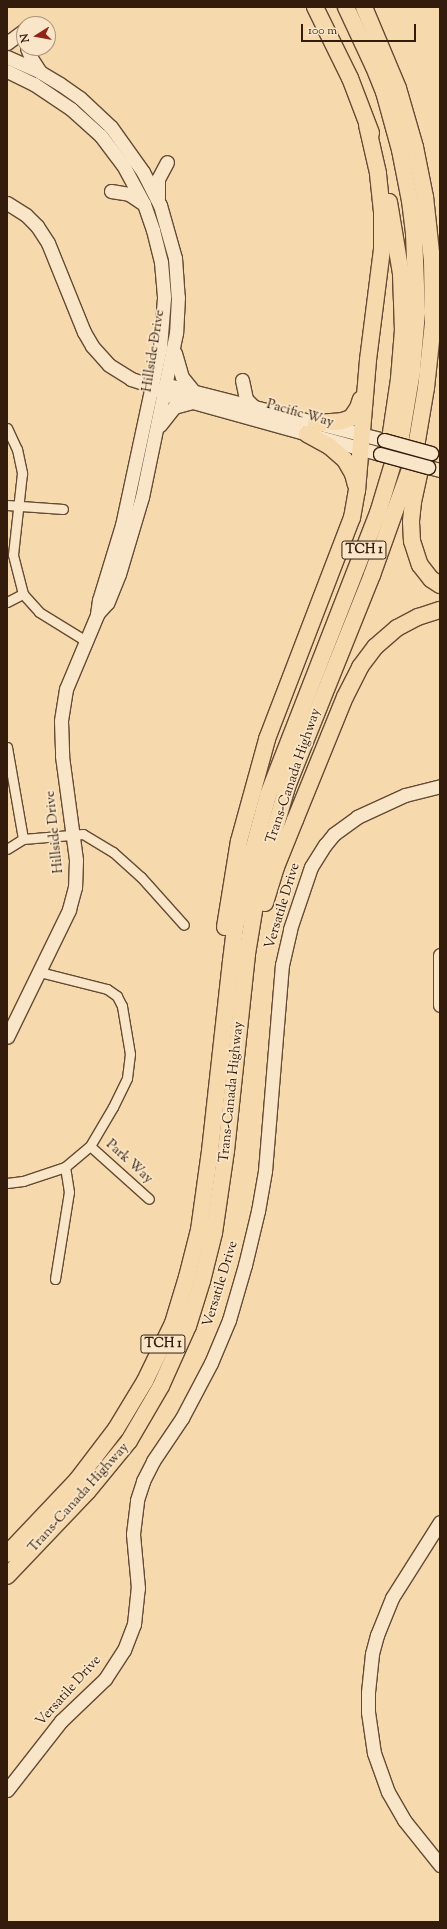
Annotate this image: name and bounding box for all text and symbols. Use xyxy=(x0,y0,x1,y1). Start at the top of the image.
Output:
north arrow xyxy=(16,16,56,56)
scale bar xyxy=(303,16,418,42)
text: 100 m xyxy=(308,22,337,40)
text: N xyxy=(17,32,34,44)
street label: Hillside Drive xyxy=(139,309,169,393)
street label: Pacific Way xyxy=(264,396,336,432)
road number: TCH 1 xyxy=(341,539,387,561)
street label: Trans-Canada Highway xyxy=(263,706,325,846)
street label: Hillside Drive xyxy=(42,790,68,874)
street label: Versatile Drive xyxy=(262,861,304,951)
street label: Trans-Canada Highway xyxy=(216,1021,248,1163)
street label: Park Way xyxy=(102,1136,156,1188)
street label: Versatile Drive xyxy=(200,1239,242,1329)
road number: TCH 1 xyxy=(140,1333,186,1355)
street label: Trans-Canada Highway xyxy=(25,1440,133,1556)
street label: Versatile Drive xyxy=(33,1652,105,1730)

